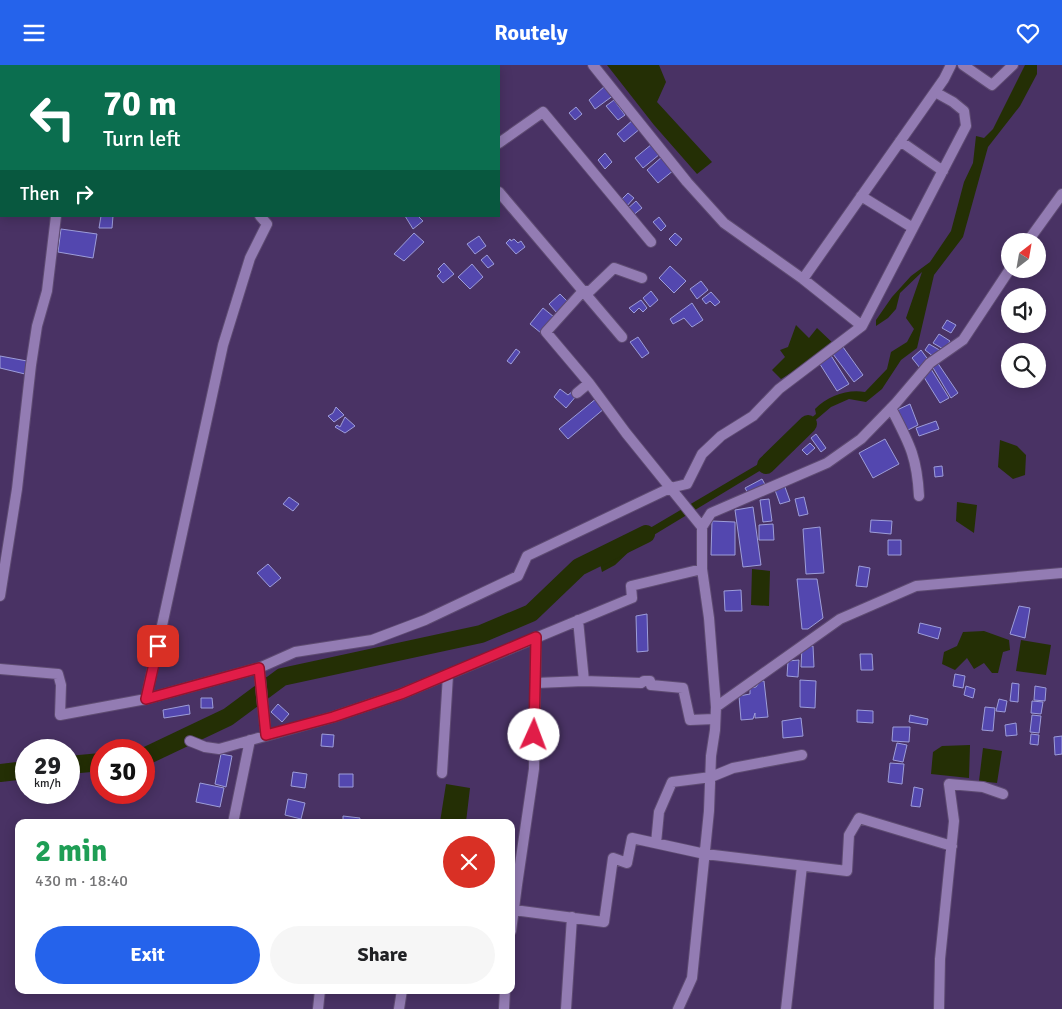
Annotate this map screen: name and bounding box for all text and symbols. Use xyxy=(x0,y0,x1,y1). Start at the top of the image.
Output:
icon: menu xyxy=(20,19,48,47)
text: Routely xyxy=(494,19,568,46)
icon: heart xyxy=(1014,19,1042,47)
text: 70 m xyxy=(103,82,177,125)
icon: left xyxy=(20,85,85,150)
text: Turn left xyxy=(103,125,181,152)
icon: right xyxy=(70,180,98,208)
text: Then xyxy=(20,182,60,206)
north arrow xyxy=(1001,233,1046,277)
map controls xyxy=(1001,233,1046,388)
button: sound xyxy=(1001,288,1046,333)
button: search xyxy=(1001,343,1046,388)
pin xyxy=(137,625,179,667)
icon: arrive xyxy=(144,632,172,660)
position arrow xyxy=(507,708,559,760)
speed limit sign: 30 xyxy=(90,739,155,804)
text: 29 xyxy=(34,750,61,781)
text: km/h xyxy=(34,776,61,791)
text: 2 min xyxy=(35,833,107,870)
button: close xyxy=(443,836,495,888)
text: 430 m · 18:40 xyxy=(35,871,128,891)
button: Exit xyxy=(35,926,260,984)
button: Share xyxy=(270,926,495,984)

